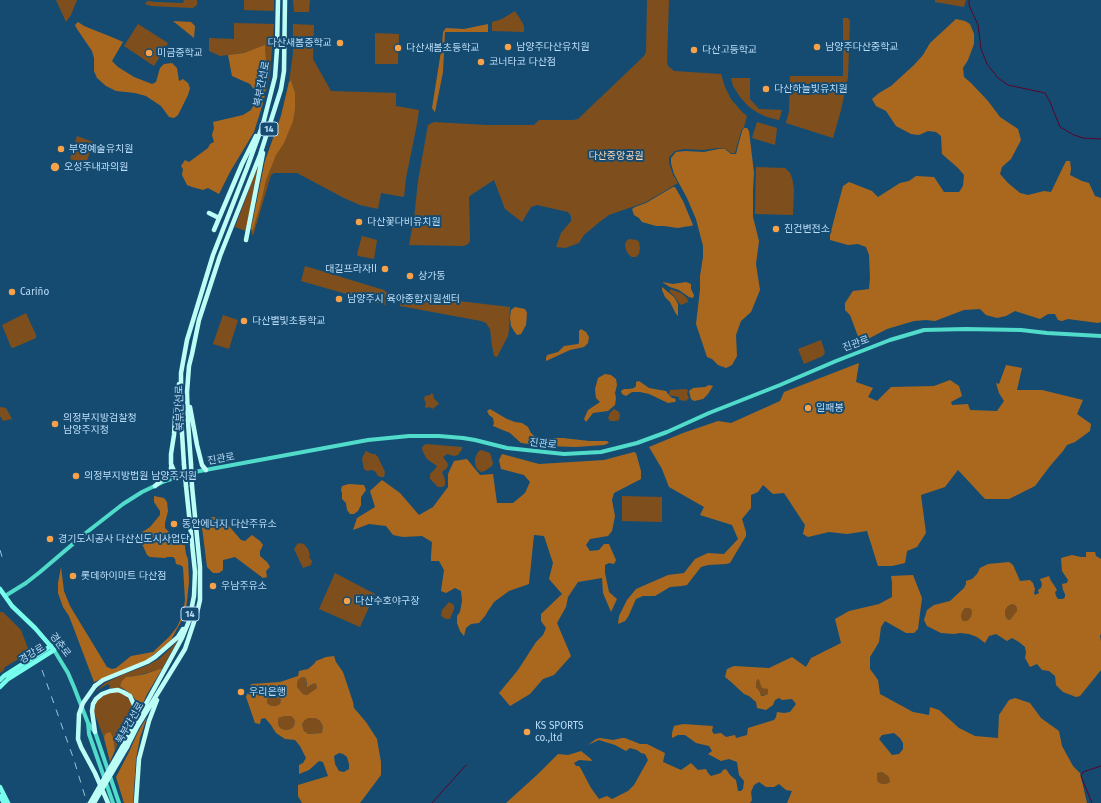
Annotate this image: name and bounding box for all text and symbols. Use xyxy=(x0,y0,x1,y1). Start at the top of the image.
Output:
place label: 다산새봄중학교 xyxy=(268,37,332,49)
marker: 다산새봄중학교 xyxy=(335,38,345,48)
place label: 남양주다산유치원 xyxy=(516,41,590,53)
place label: 남양주다산중학교 xyxy=(825,41,899,53)
place label: 다산새봄초등학교 xyxy=(406,42,480,54)
marker: 남양주다산유치원 xyxy=(503,42,513,52)
marker: 남양주다산중학교 xyxy=(812,42,822,52)
marker: 다산새봄초등학교 xyxy=(393,43,403,53)
place label: 다산고등학교 xyxy=(702,44,757,56)
marker: 다산고등학교 xyxy=(689,45,699,55)
place label: 미금중학교 xyxy=(157,47,203,59)
marker: 미금중학교 xyxy=(144,48,154,58)
place label: 코너타코 다산점 xyxy=(489,56,556,68)
marker: 코너타코 다산점 xyxy=(476,57,486,67)
street label: 북부간선로 xyxy=(252,60,272,108)
place label: 다산하늘빛유치원 xyxy=(774,83,848,95)
marker: 다산하늘빛유치원 xyxy=(761,84,771,94)
road number: 14 xyxy=(260,122,278,136)
place label: 부영예술유치원 xyxy=(69,143,133,155)
marker: 부영예술유치원 xyxy=(56,144,66,154)
park label: 다산중앙공원 xyxy=(588,150,644,162)
marker: 오성주내과의원 xyxy=(49,161,61,173)
place label: 오성주내과의원 xyxy=(64,161,128,173)
place label: 다산꽃다비유치원 xyxy=(367,216,441,228)
marker: 다산꽃다비유치원 xyxy=(354,217,364,227)
place label: 진건변전소 xyxy=(784,223,830,235)
marker: 진건변전소 xyxy=(771,224,781,234)
place label: 대길프라자II xyxy=(325,263,377,275)
marker: 대길프라자II xyxy=(380,264,390,274)
place label: 상가동 xyxy=(418,270,446,282)
marker: 상가동 xyxy=(405,271,415,281)
place label: Cariño xyxy=(20,286,49,298)
marker: Cariño xyxy=(7,287,17,297)
place label: 남양주시 육아종합지원센터 xyxy=(347,293,460,305)
marker: 남양주시 육아종합지원센터 xyxy=(334,294,344,304)
place label: 다산별빛초등학교 xyxy=(252,315,326,327)
marker: 다산별빛초등학교 xyxy=(239,316,249,326)
street label: 진관로 xyxy=(841,334,871,354)
street label: 북부간선로 xyxy=(174,385,186,431)
place label: 일패봉 xyxy=(816,402,844,414)
marker: 일패봉 xyxy=(803,403,813,413)
place label: 의정부지방검찰청 남양주지청 xyxy=(63,412,137,436)
marker: 의정부지방검찰청 남양주지청 xyxy=(50,419,60,429)
street label: 진관로 xyxy=(529,437,557,451)
street label: 진관로 xyxy=(206,451,236,467)
place label: 의정부지방법원 남양주지원 xyxy=(84,470,197,482)
marker: 의정부지방법원 남양주지원 xyxy=(71,471,81,481)
place label: 동안에너지 다산주유소 xyxy=(182,518,277,530)
marker: 동안에너지 다산주유소 xyxy=(169,519,179,529)
place label: 경기도시공사 다산신도시사업단 xyxy=(58,533,189,545)
marker: 경기도시공사 다산신도시사업단 xyxy=(45,534,55,544)
place label: 롯데하이마트 다산점 xyxy=(81,570,166,582)
marker: 롯데하이마트 다산점 xyxy=(68,571,78,581)
place label: 우남주유소 xyxy=(221,580,267,592)
marker: 우남주유소 xyxy=(208,581,218,591)
place label: 다산수호야구장 xyxy=(355,595,419,607)
marker: 다산수호야구장 xyxy=(342,596,352,606)
road number: 14 xyxy=(181,607,199,621)
street label: 경춘로 xyxy=(47,630,73,660)
street label: 경강로 xyxy=(17,642,47,666)
place label: 우리은행 xyxy=(249,686,286,698)
marker: 우리은행 xyxy=(236,687,246,697)
street label: 북부간선로 xyxy=(113,700,147,746)
place label: KS SPORTS co.,ltd xyxy=(535,720,583,744)
marker: KS SPORTS co.,ltd xyxy=(522,727,532,737)

